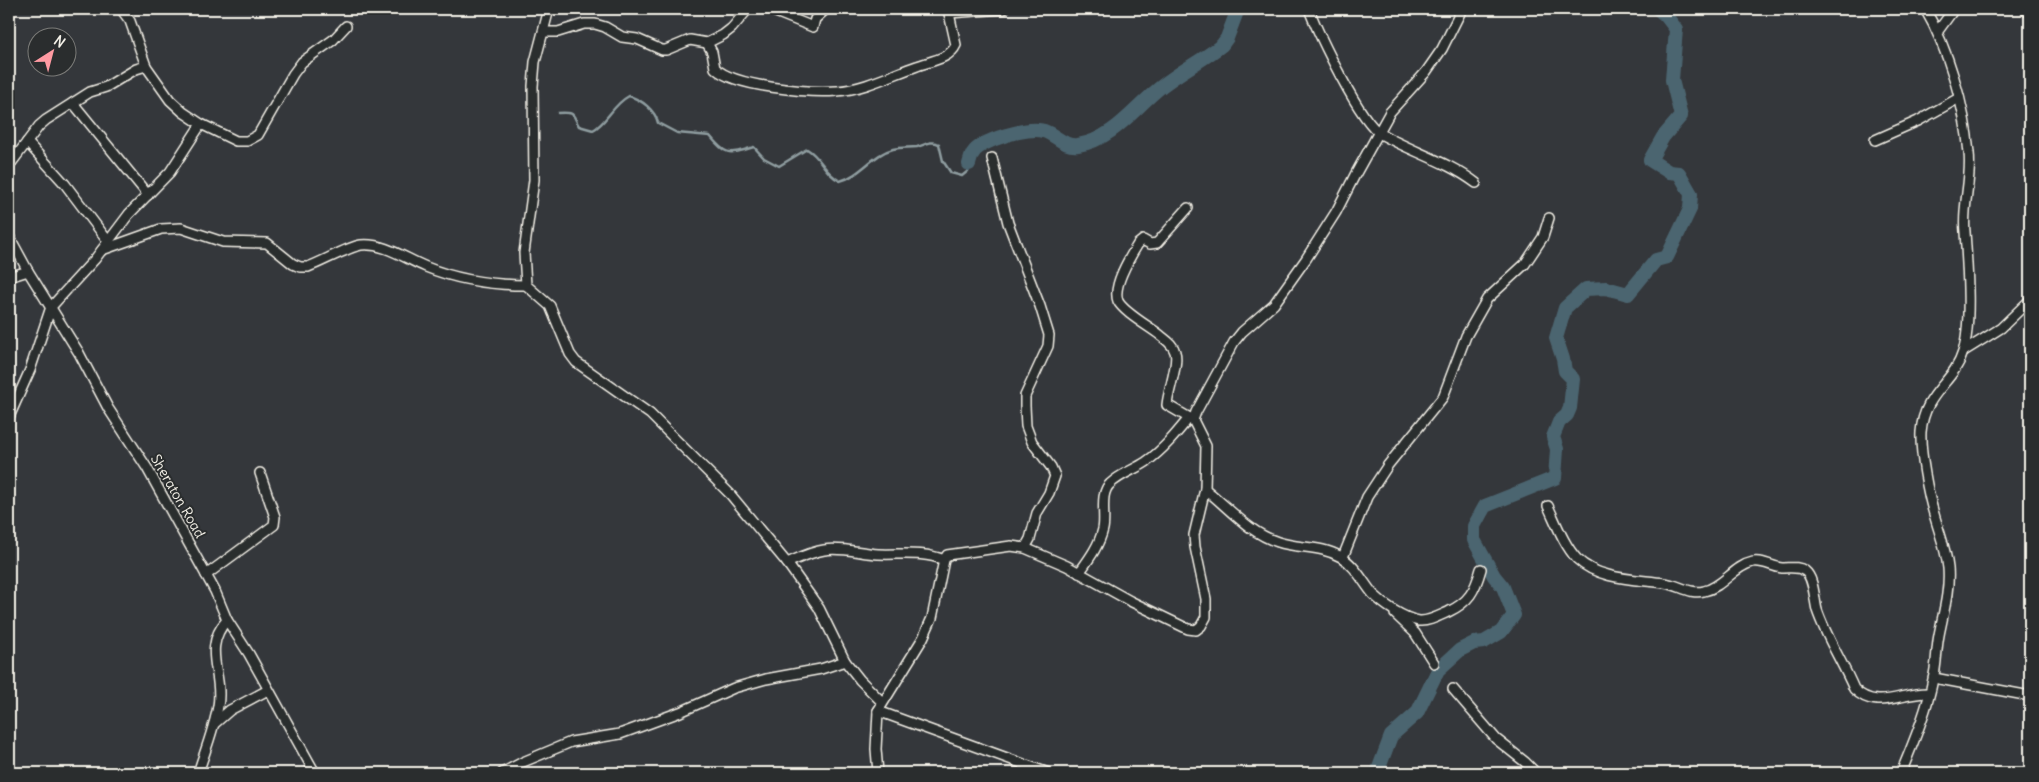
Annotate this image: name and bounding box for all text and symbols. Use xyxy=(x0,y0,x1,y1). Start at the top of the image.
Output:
north arrow xyxy=(28,28,78,78)
text: N xyxy=(50,31,69,52)
street label: Sheraton Road xyxy=(147,451,209,541)

